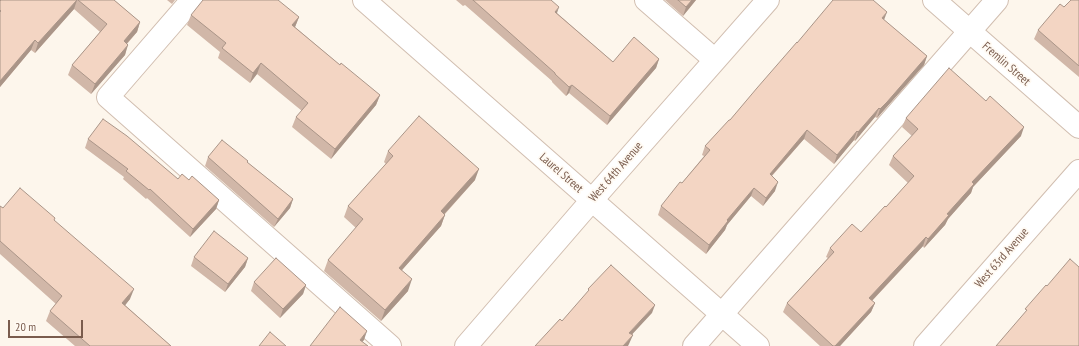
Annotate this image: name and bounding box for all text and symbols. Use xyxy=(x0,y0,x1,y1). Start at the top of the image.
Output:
street label: Fremlin Street xyxy=(979,39,1033,89)
street label: West 64th Avenue xyxy=(586,139,646,205)
street label: Laurel Street xyxy=(536,150,586,196)
street label: West 63rd Avenue xyxy=(972,225,1032,291)
scale bar xyxy=(10,312,85,338)
text: 20 m xyxy=(15,319,36,334)

